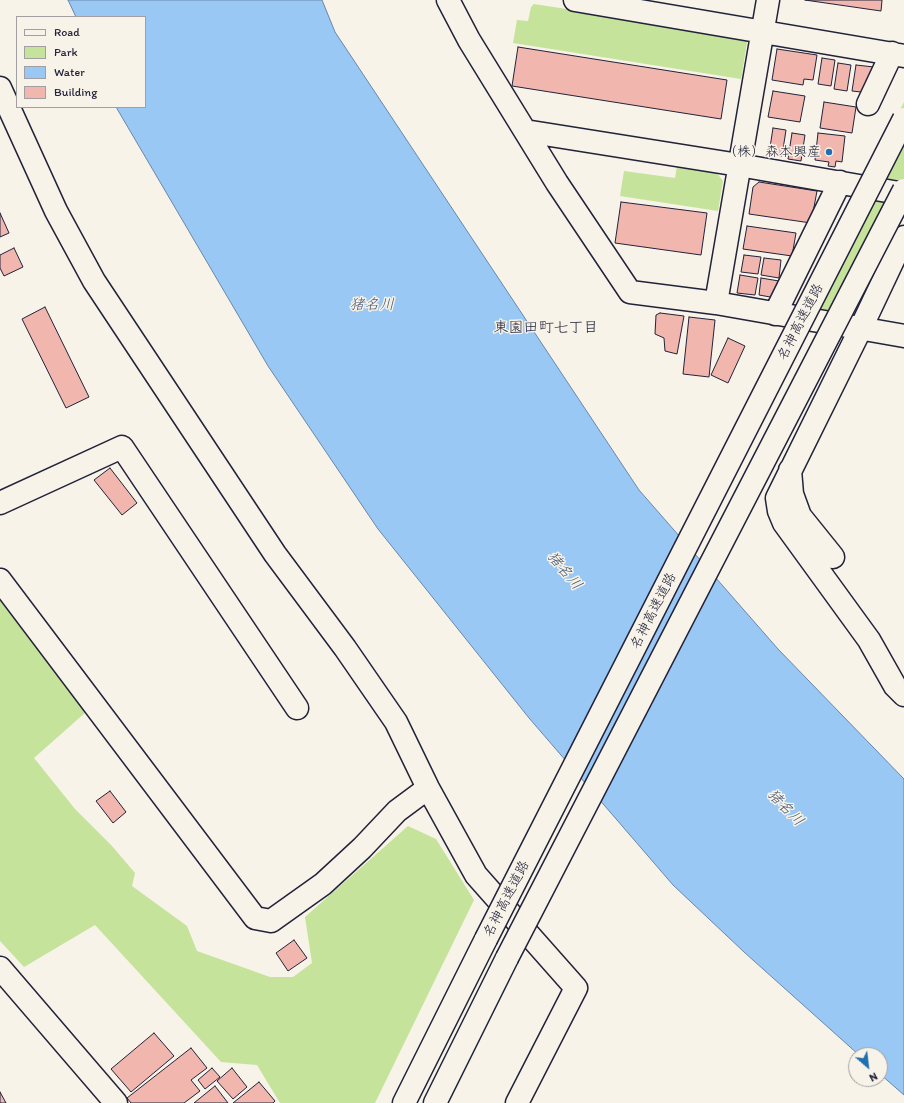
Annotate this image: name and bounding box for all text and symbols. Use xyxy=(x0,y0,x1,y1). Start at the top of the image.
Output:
legend xyxy=(16,16,146,108)
text: Road xyxy=(54,25,80,39)
text: Park xyxy=(54,45,78,59)
text: Water xyxy=(54,65,85,79)
text: Building xyxy=(54,85,97,99)
place label: （株）森本興産 xyxy=(723,144,821,160)
marker: （株）森本興産 xyxy=(824,147,834,157)
street label: 名神高速道路 xyxy=(774,281,828,363)
water label: 猪名川 xyxy=(350,296,394,314)
district label: 東園田町七丁目 xyxy=(494,319,598,337)
water label: 猪名川 xyxy=(543,548,585,594)
street label: 名神高速道路 xyxy=(627,570,681,652)
water label: 猪名川 xyxy=(763,786,807,830)
street label: 名神高速道路 xyxy=(480,858,534,940)
north arrow xyxy=(848,1047,888,1087)
text: N xyxy=(867,1070,880,1085)

